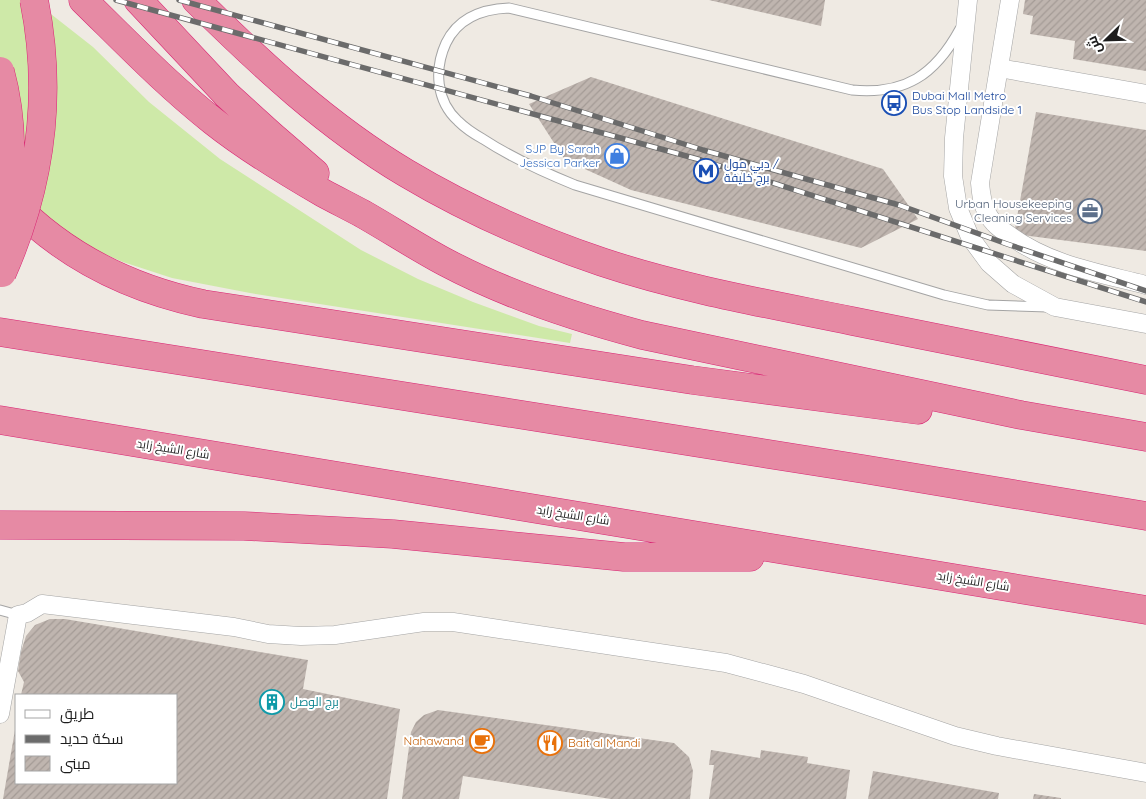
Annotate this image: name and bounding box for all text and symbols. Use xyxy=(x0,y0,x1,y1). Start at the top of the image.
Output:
north arrow xyxy=(1081,15,1131,65)
text: ش xyxy=(1082,33,1106,57)
place label: Dubai Mall Metro Bus Stop Landside 1 xyxy=(912,88,1022,117)
bus stop icon: Dubai Mall Metro Bus Stop Landside 1 xyxy=(881,90,907,116)
place label: SJP By Sarah Jessica Parker xyxy=(519,141,600,170)
shop icon: SJP By Sarah Jessica Parker xyxy=(604,143,630,169)
place label: دبي مول / برج خليفة xyxy=(724,156,780,186)
metro station icon: دبي مول / برج خليفة xyxy=(693,158,719,184)
place label: Urban Housekeeping Cleaning Services xyxy=(955,196,1072,225)
office icon: Urban Housekeeping Cleaning Services xyxy=(1077,198,1103,224)
street label: شارع الشيخ زايد xyxy=(135,435,211,463)
street label: شارع الشيخ زايد xyxy=(535,501,611,529)
street label: شارع الشيخ زايد xyxy=(935,567,1011,595)
building icon: برج الوصل xyxy=(259,689,285,715)
legend xyxy=(15,694,178,784)
place label: برج الوصل xyxy=(290,694,339,710)
text: طريق xyxy=(60,704,94,724)
cafe icon: Nahawand xyxy=(469,728,495,754)
text: سكة حديد xyxy=(60,729,123,748)
restaurant icon: Bait al Mandi xyxy=(537,730,563,756)
place label: Nahawand xyxy=(403,733,464,748)
place label: Bait al Mandi xyxy=(568,735,640,750)
text: مبنى xyxy=(60,754,91,774)

